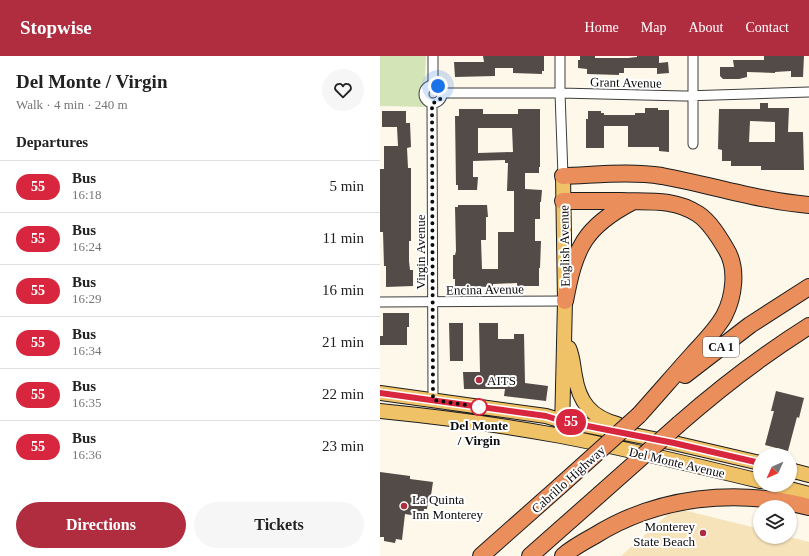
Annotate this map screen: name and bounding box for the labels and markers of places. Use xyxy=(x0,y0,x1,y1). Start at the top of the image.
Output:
place label: AITS xyxy=(487,373,516,388)
marker: AITS xyxy=(474,375,484,385)
marker: Del Monte / Virgin xyxy=(470,398,488,416)
place label: Del Monte / Virgin xyxy=(450,418,508,448)
place label: La Quinta Inn Monterey xyxy=(412,492,484,522)
marker: La Quinta Inn Monterey xyxy=(399,501,409,511)
place label: Monterey State Beach xyxy=(633,519,695,549)
marker: Monterey State Beach xyxy=(698,528,708,538)

